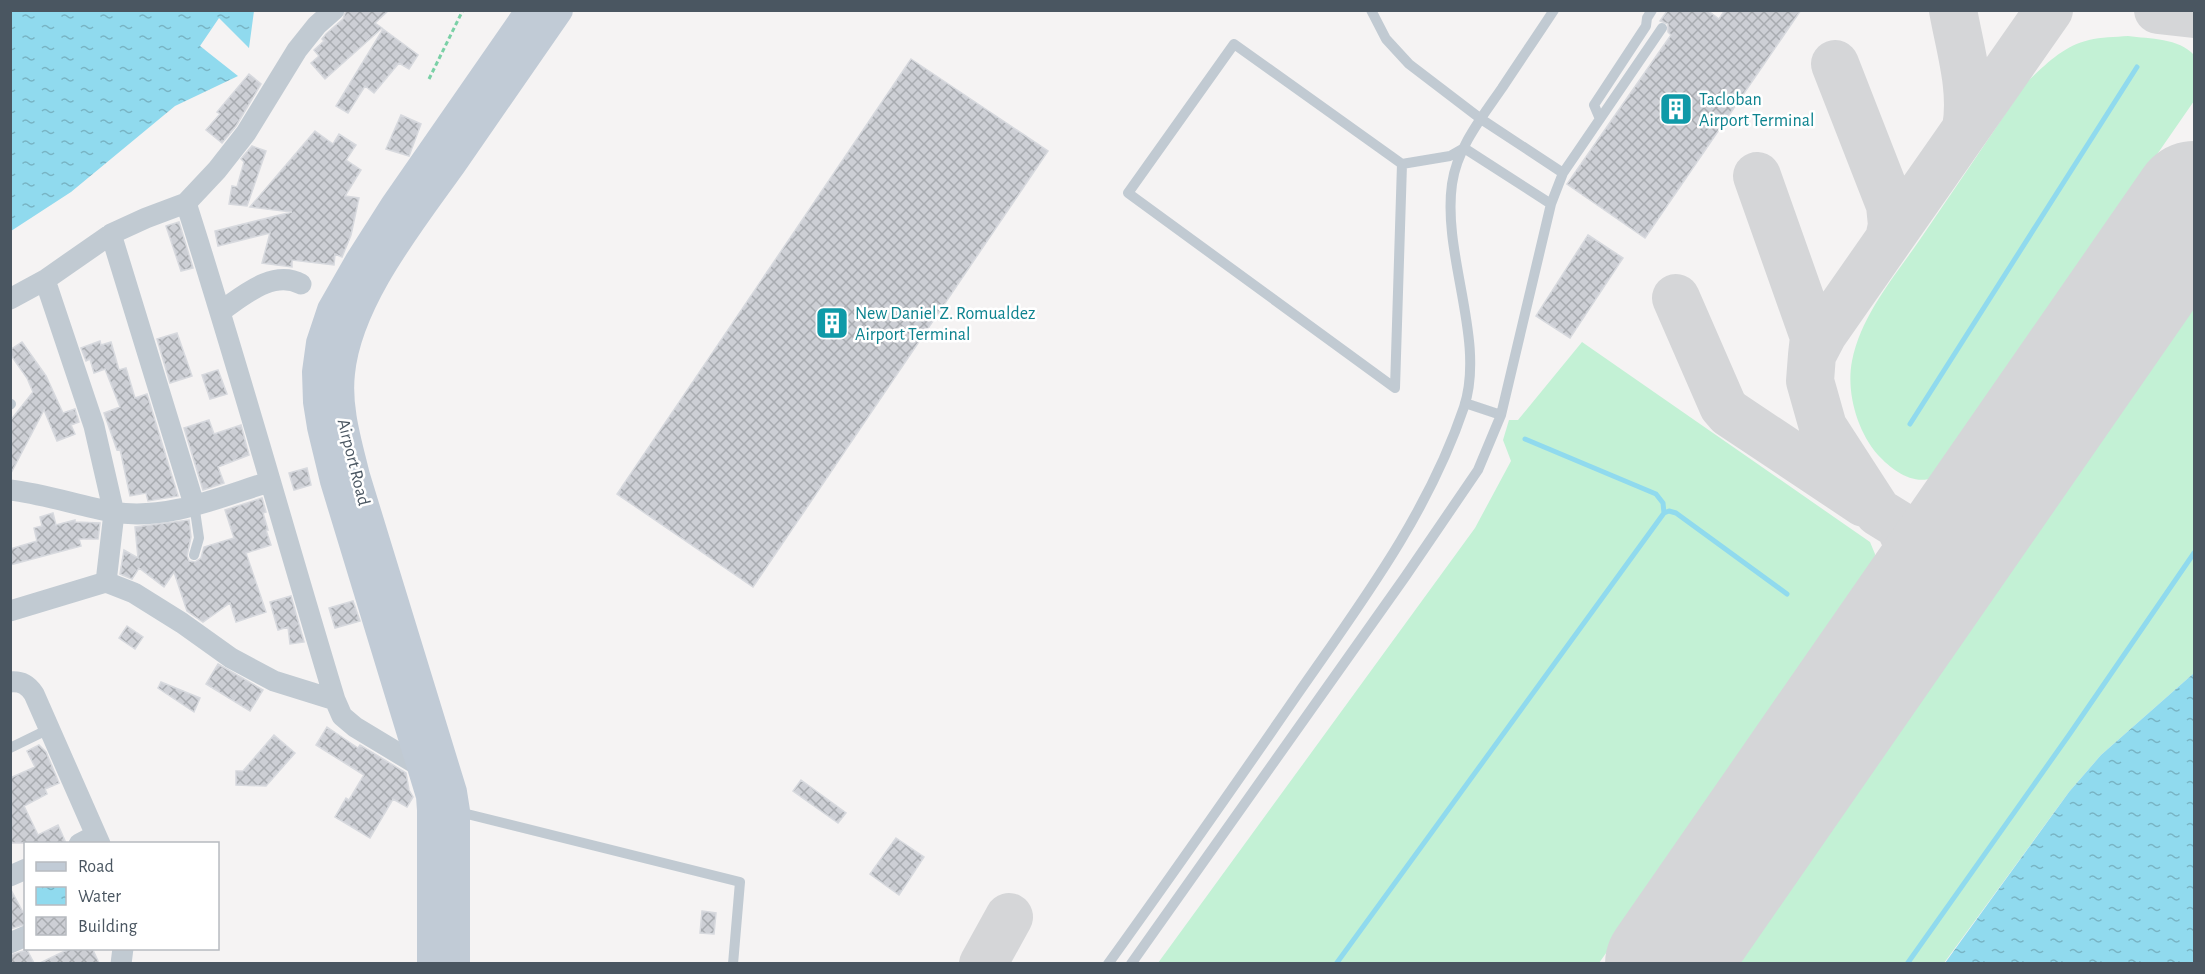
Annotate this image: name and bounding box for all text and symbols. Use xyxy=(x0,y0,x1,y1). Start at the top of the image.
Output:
building icon: Tacloban Airport Terminal xyxy=(1658,91,1694,127)
place label: Tacloban Airport Terminal xyxy=(1699,91,1814,130)
building icon: New Daniel Z. Romualdez Airport Terminal xyxy=(814,305,850,341)
place label: New Daniel Z. Romualdez Airport Terminal xyxy=(855,305,1035,344)
street label: Airport Road xyxy=(334,417,372,507)
legend xyxy=(24,842,219,950)
text: Road xyxy=(78,858,114,876)
text: Water xyxy=(78,888,121,906)
text: Building xyxy=(78,918,138,936)

